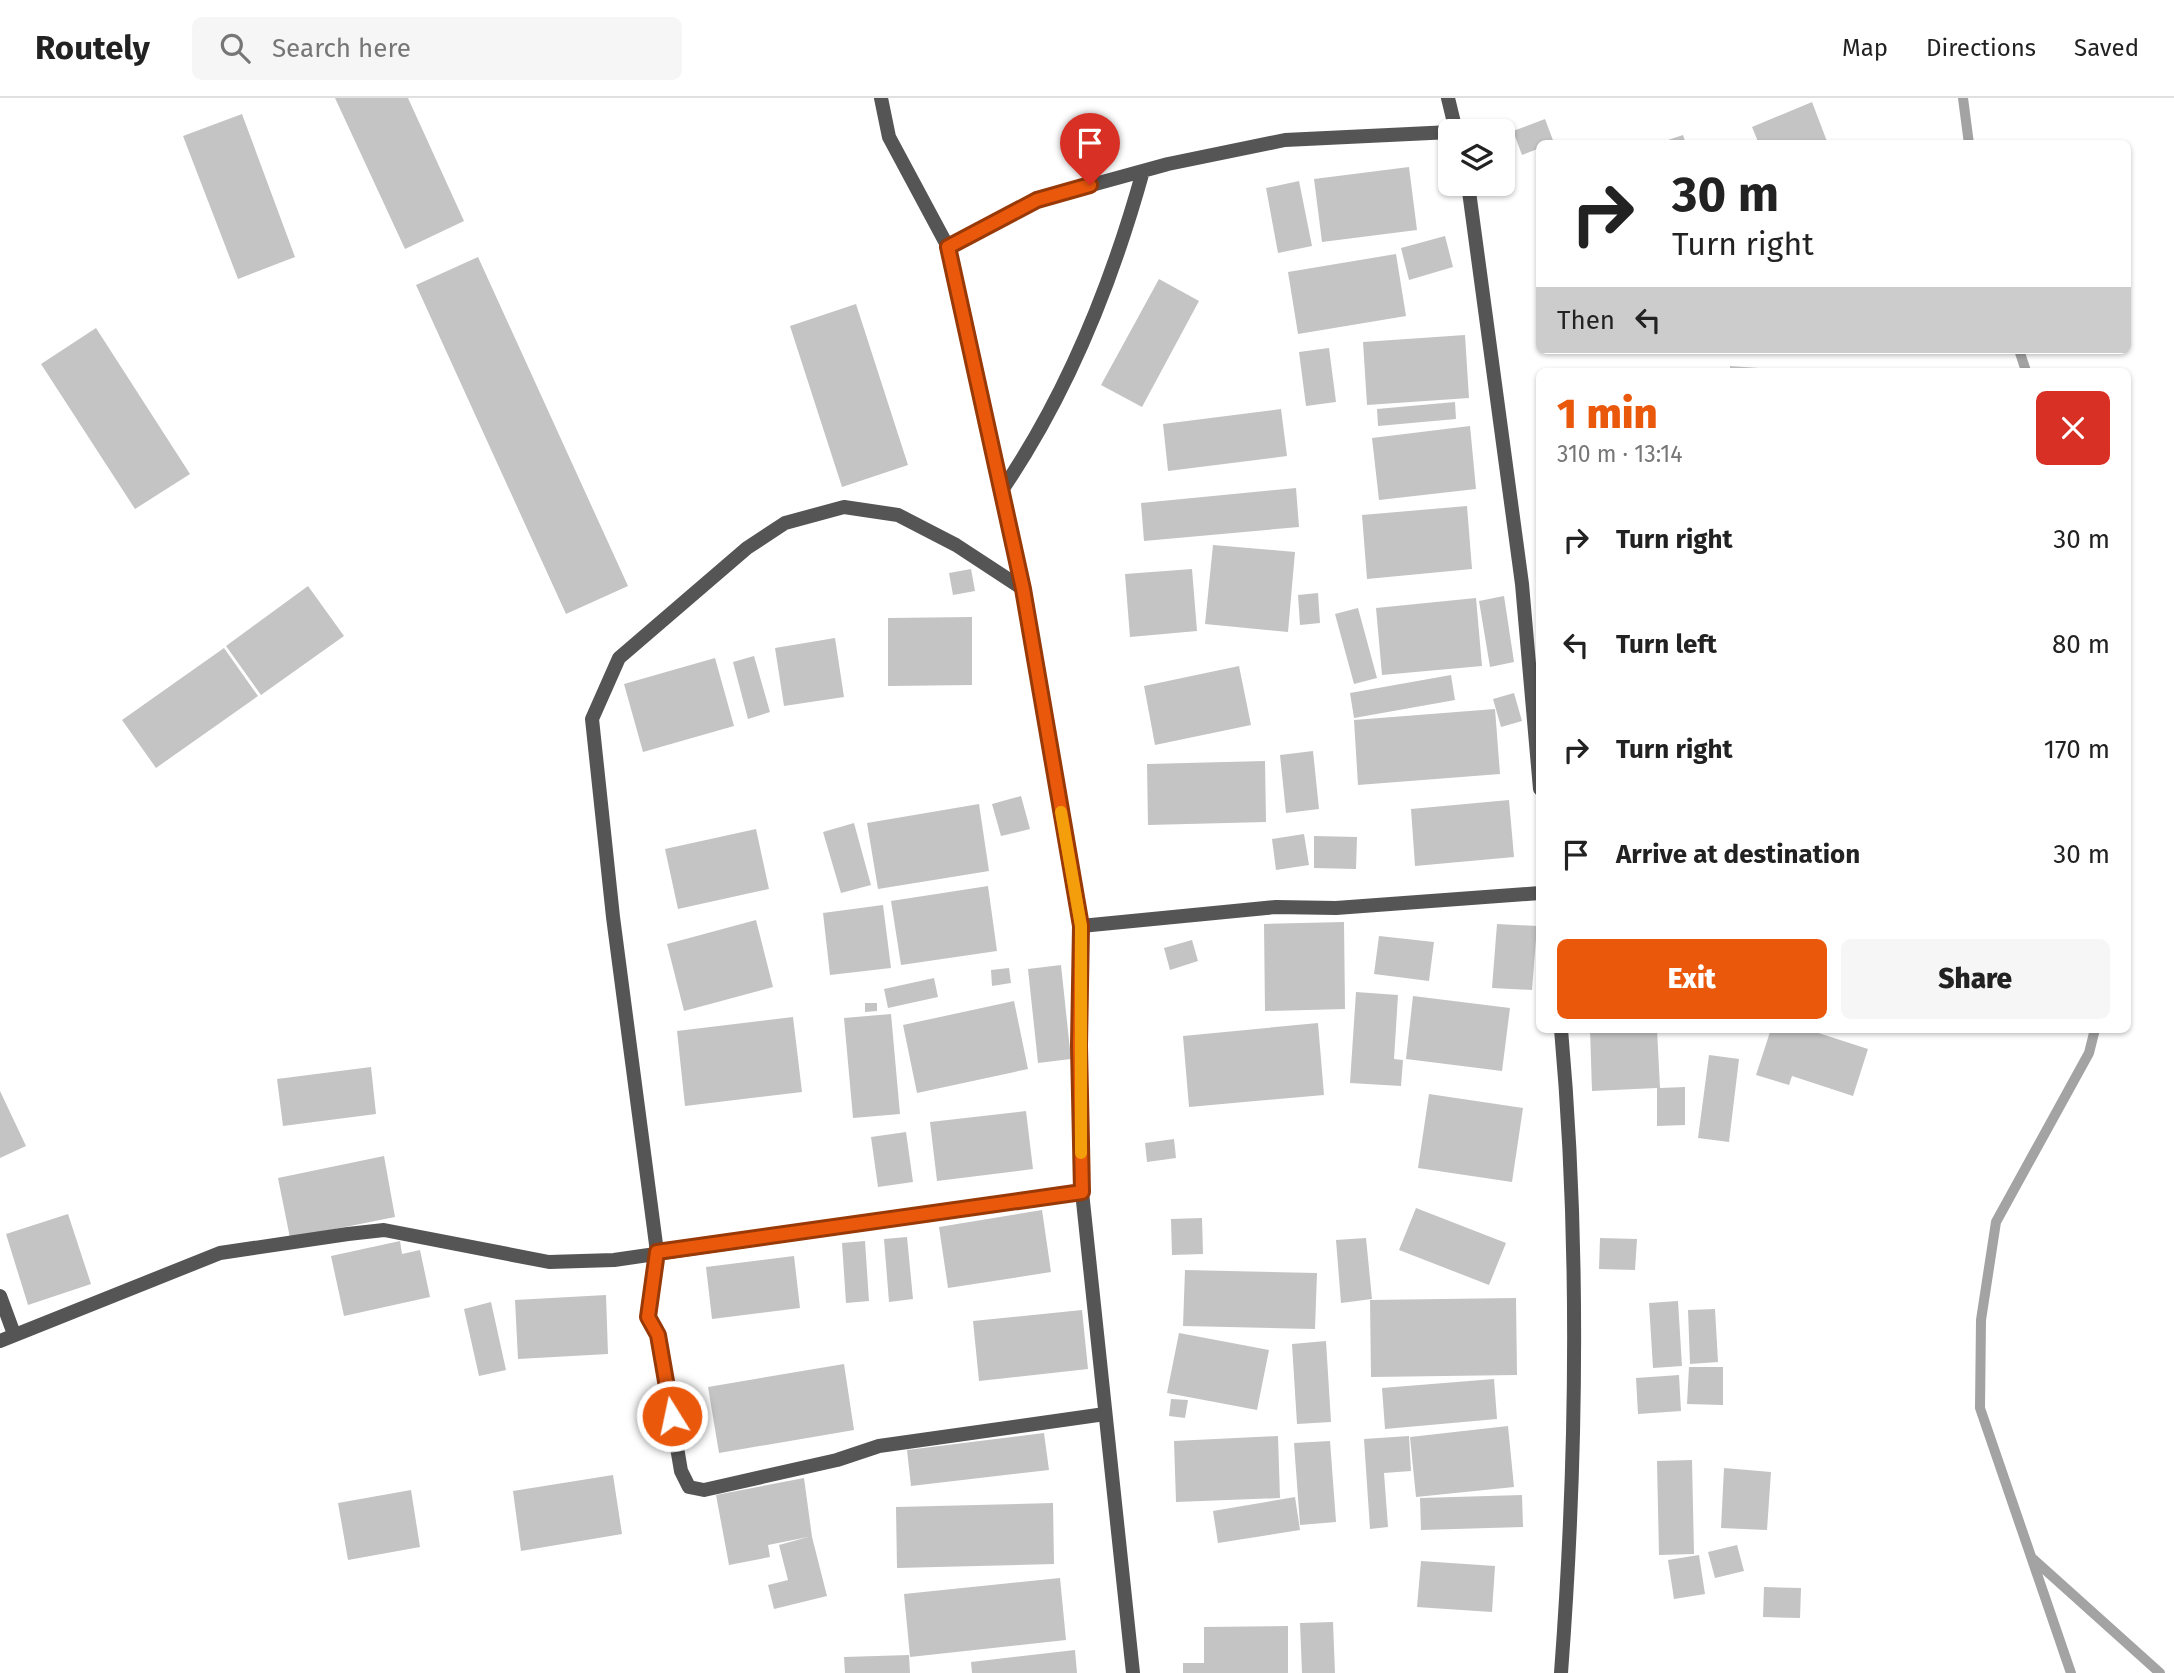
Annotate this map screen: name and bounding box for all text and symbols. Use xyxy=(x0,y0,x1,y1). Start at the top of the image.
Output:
search box xyxy=(192,17,682,80)
text: Routely xyxy=(35,28,150,68)
icon: search xyxy=(216,29,254,67)
text: Search here xyxy=(272,33,411,64)
text: Map xyxy=(1842,34,1888,62)
text: Directions xyxy=(1926,34,2036,62)
text: Saved xyxy=(2074,34,2139,62)
pin xyxy=(1060,113,1120,185)
map controls xyxy=(1438,119,1515,196)
button: layers xyxy=(1438,119,1515,196)
icon: arrive xyxy=(1071,124,1109,162)
text: 30 m xyxy=(1672,165,1779,224)
icon: right xyxy=(1557,168,1648,259)
text: Turn right xyxy=(1672,225,1814,263)
icon: left xyxy=(1629,301,1667,339)
text: Then xyxy=(1557,305,1615,336)
text: 1 min xyxy=(1557,389,1658,439)
button: close xyxy=(2036,391,2110,465)
text: 310 m · 13:14 xyxy=(1557,440,1682,468)
icon: right xyxy=(1557,521,1595,559)
text: Turn right xyxy=(1616,524,1733,555)
text: 30 m xyxy=(2053,524,2110,555)
icon: left xyxy=(1557,626,1595,664)
text: Turn left xyxy=(1616,629,1717,660)
text: 80 m xyxy=(2052,629,2110,660)
icon: right xyxy=(1557,731,1595,769)
text: Turn right xyxy=(1616,734,1733,765)
text: 170 m xyxy=(2044,734,2110,765)
icon: arrive xyxy=(1557,836,1595,874)
text: Arrive at destination xyxy=(1616,839,1860,870)
text: 30 m xyxy=(2053,839,2110,870)
button: Exit xyxy=(1557,939,1827,1019)
button: Share xyxy=(1841,939,2110,1019)
position arrow xyxy=(635,1379,709,1453)

